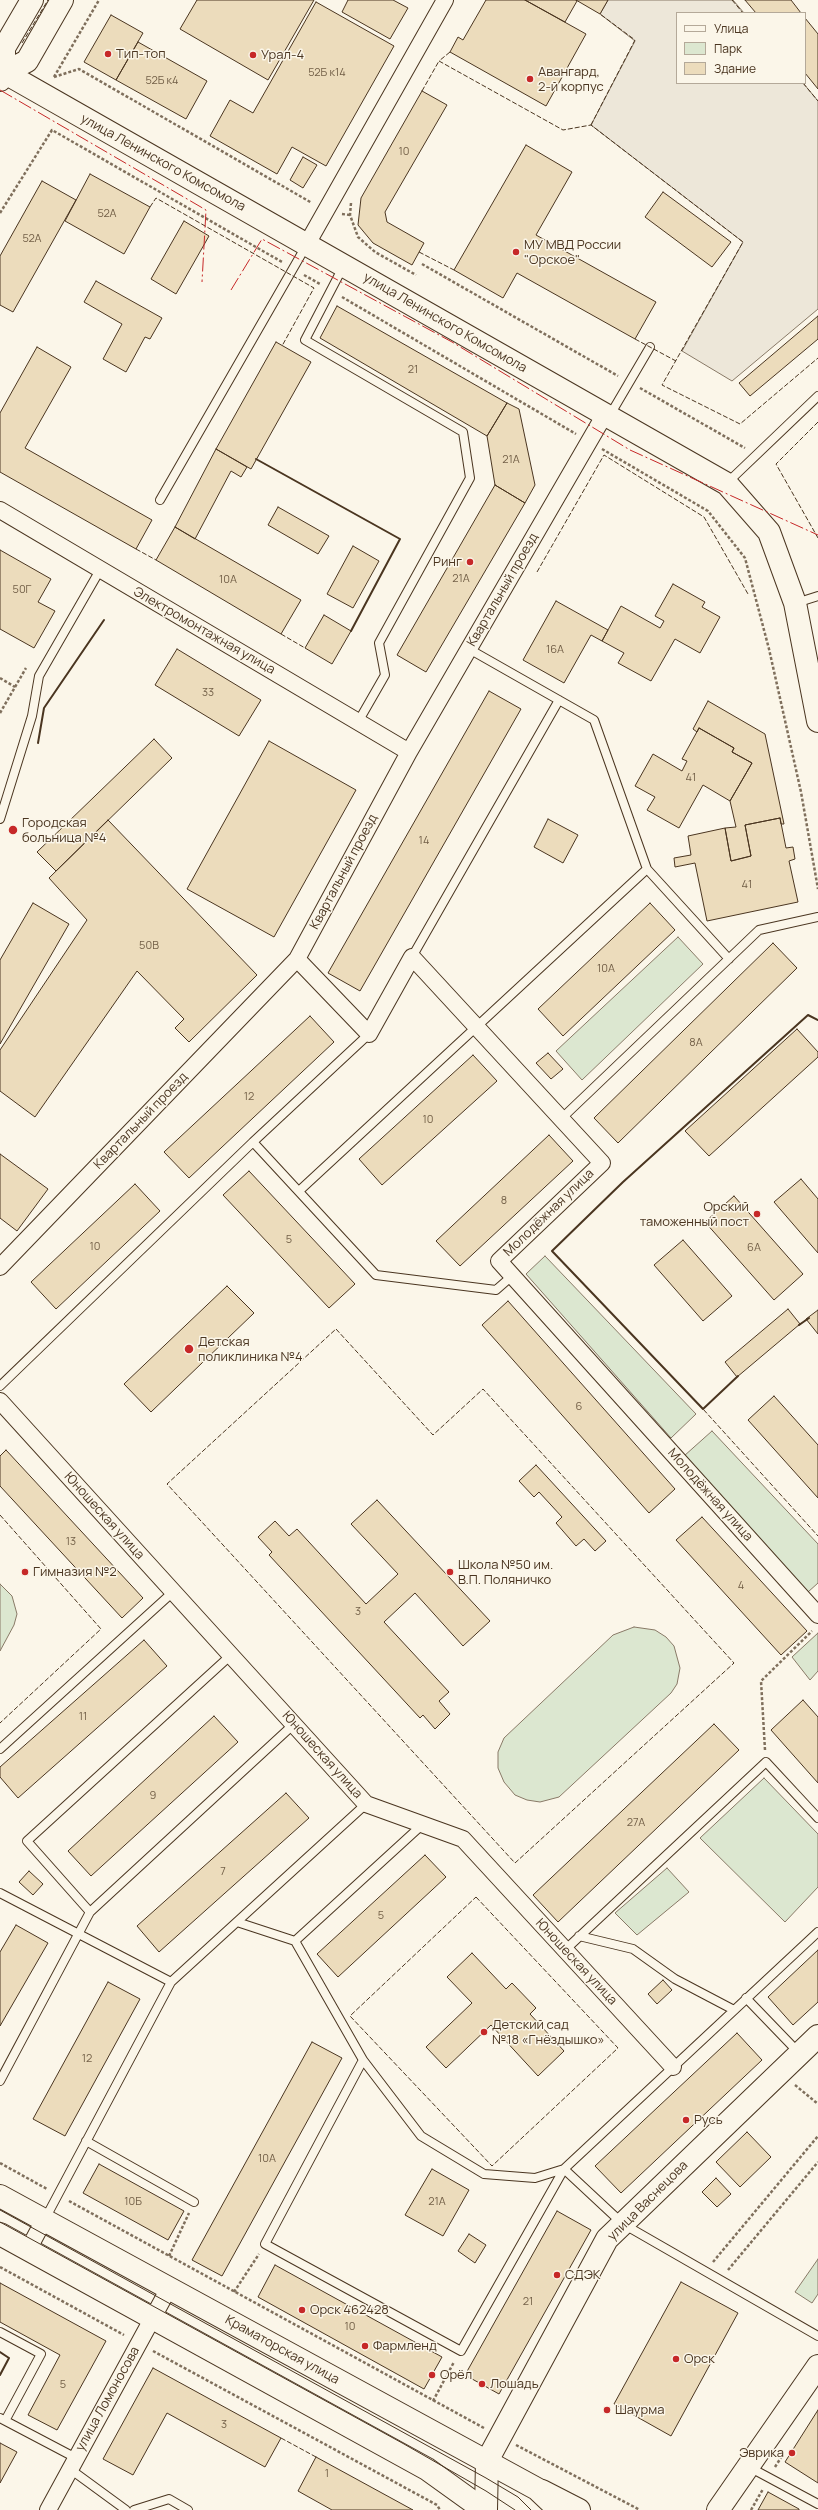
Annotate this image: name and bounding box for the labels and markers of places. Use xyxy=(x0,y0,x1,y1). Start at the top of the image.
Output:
place label: Тип-топ xyxy=(116,46,166,62)
place label: Урал-4 xyxy=(261,47,304,63)
marker: Тип-топ xyxy=(103,49,113,59)
marker: Урал-4 xyxy=(248,50,258,60)
place label: Авангард, 2-й корпус xyxy=(538,64,604,95)
marker: Авангард, 2-й корпус xyxy=(525,74,535,84)
place label: МУ МВД России "Орское" xyxy=(524,237,621,268)
marker: МУ МВД России "Орское" xyxy=(511,247,521,257)
place label: Ринг xyxy=(433,554,462,570)
marker: Ринг xyxy=(465,557,475,567)
place label: Городская больница №4 xyxy=(22,815,106,846)
marker: Городская больница №4 xyxy=(7,824,19,836)
place label: Орский таможенный пост xyxy=(640,1199,749,1230)
marker: Орский таможенный пост xyxy=(752,1209,762,1219)
place label: Детская поликлиника №4 xyxy=(198,1334,303,1365)
marker: Детская поликлиника №4 xyxy=(183,1343,195,1355)
place label: Школа №50 им. В.П. Поляничко xyxy=(458,1557,553,1588)
place label: Гимназия №2 xyxy=(33,1564,117,1580)
marker: Гимназия №2 xyxy=(20,1567,30,1577)
marker: Школа №50 им. В.П. Поляничко xyxy=(445,1567,455,1577)
place label: Детский сад №18 «Гнёздышко» xyxy=(492,2017,604,2048)
marker: Детский сад №18 «Гнёздышко» xyxy=(479,2027,489,2037)
place label: Русь xyxy=(694,2112,723,2128)
marker: Русь xyxy=(681,2115,691,2125)
place label: СДЭК xyxy=(565,2267,600,2283)
marker: СДЭК xyxy=(552,2270,562,2280)
place label: Орск 462428 xyxy=(310,2302,389,2318)
marker: Орск 462428 xyxy=(297,2305,307,2315)
place label: Фармленд xyxy=(373,2338,437,2354)
marker: Фармленд xyxy=(360,2341,370,2351)
place label: Орск xyxy=(684,2351,715,2367)
marker: Орск xyxy=(671,2354,681,2364)
place label: Орёл xyxy=(440,2367,472,2383)
marker: Орёл xyxy=(427,2370,437,2380)
place label: Лошадь xyxy=(490,2376,539,2392)
marker: Лошадь xyxy=(477,2379,487,2389)
place label: Шаурма xyxy=(615,2402,664,2418)
marker: Шаурма xyxy=(602,2405,612,2415)
place label: Эврика xyxy=(739,2445,784,2461)
marker: Эврика xyxy=(787,2448,797,2458)

